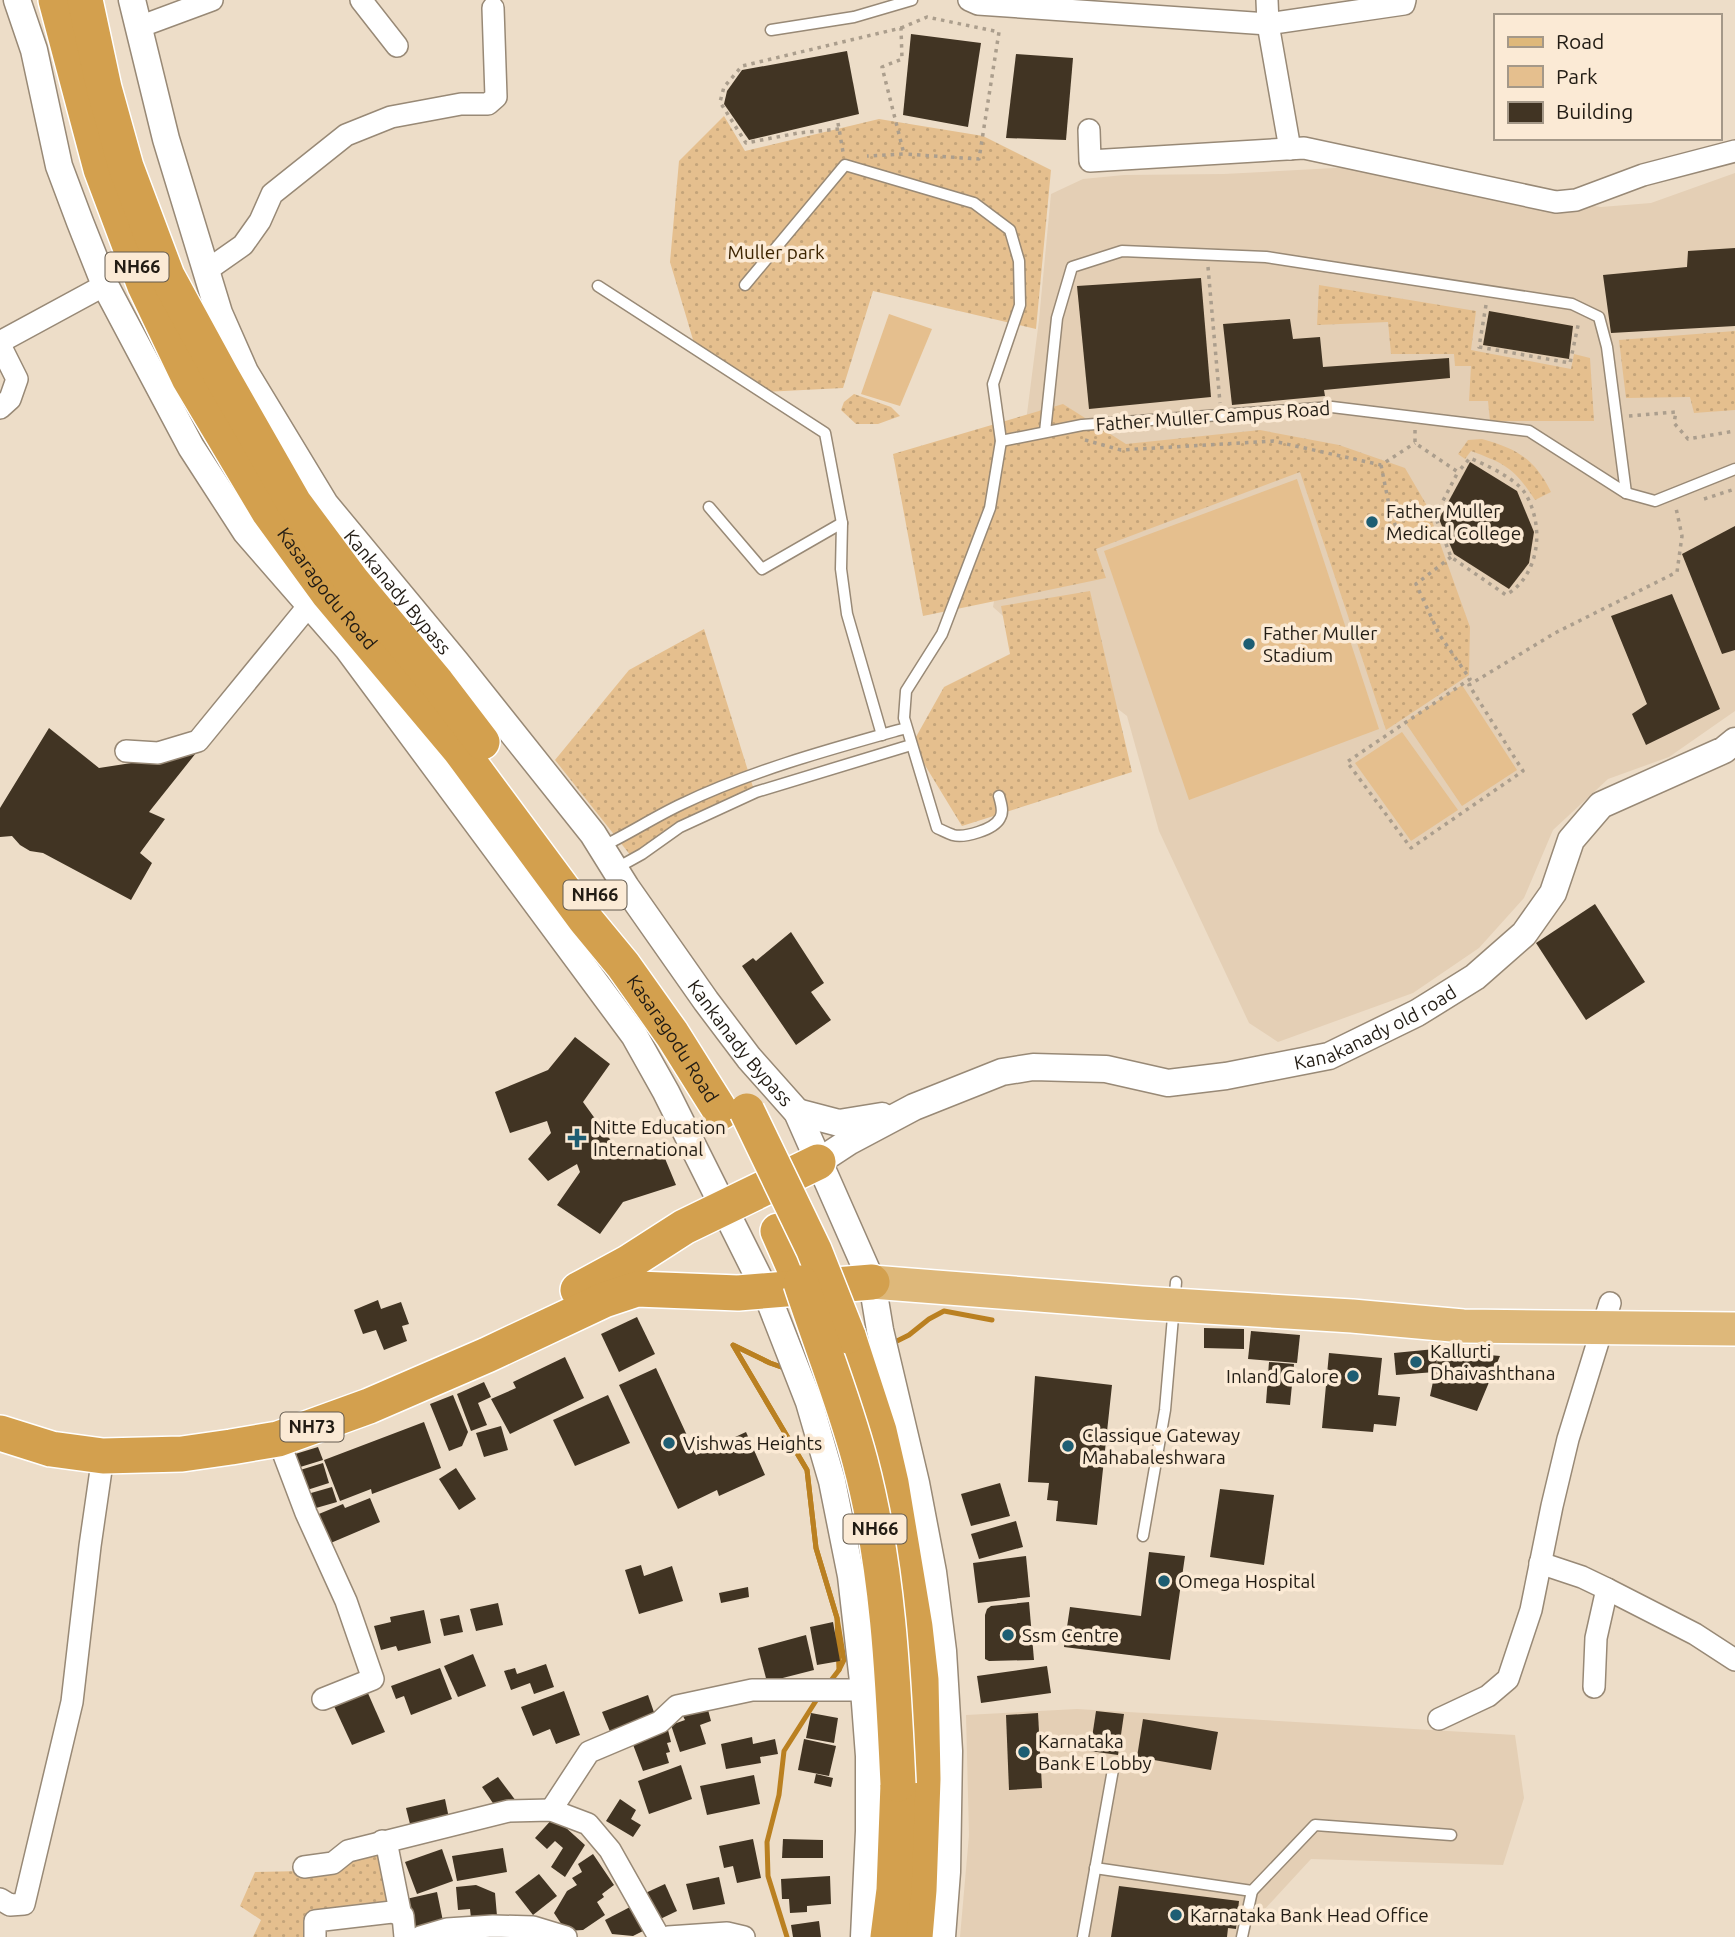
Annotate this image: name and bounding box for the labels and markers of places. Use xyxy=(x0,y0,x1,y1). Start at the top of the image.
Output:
place label: Father Muller Medical College xyxy=(1386,500,1521,544)
marker: Father Muller Medical College xyxy=(1364,514,1380,530)
place label: Father Muller Stadium xyxy=(1263,622,1377,666)
marker: Father Muller Stadium xyxy=(1241,636,1257,652)
place label: Nitte Education International xyxy=(593,1116,726,1160)
marker: Nitte Education International xyxy=(567,1128,587,1148)
place label: Kallurti Dhaivashthana xyxy=(1430,1340,1555,1384)
marker: Kallurti Dhaivashthana xyxy=(1408,1354,1424,1370)
place label: Inland Galore xyxy=(1226,1365,1339,1387)
marker: Inland Galore xyxy=(1345,1368,1361,1384)
place label: Classique Gateway Mahabaleshwara xyxy=(1082,1424,1240,1468)
place label: Vishwas Heights xyxy=(683,1432,822,1454)
marker: Vishwas Heights xyxy=(661,1435,677,1451)
marker: Classique Gateway Mahabaleshwara xyxy=(1060,1438,1076,1454)
place label: Omega Hospital xyxy=(1178,1570,1315,1592)
marker: Omega Hospital xyxy=(1156,1573,1172,1589)
place label: Ssm Centre xyxy=(1022,1624,1119,1646)
marker: Ssm Centre xyxy=(1000,1627,1016,1643)
place label: Karnataka Bank E Lobby xyxy=(1038,1730,1152,1774)
marker: Karnataka Bank E Lobby xyxy=(1016,1744,1032,1760)
place label: Karnataka Bank Head Office xyxy=(1190,1904,1429,1926)
marker: Karnataka Bank Head Office xyxy=(1168,1907,1184,1923)

